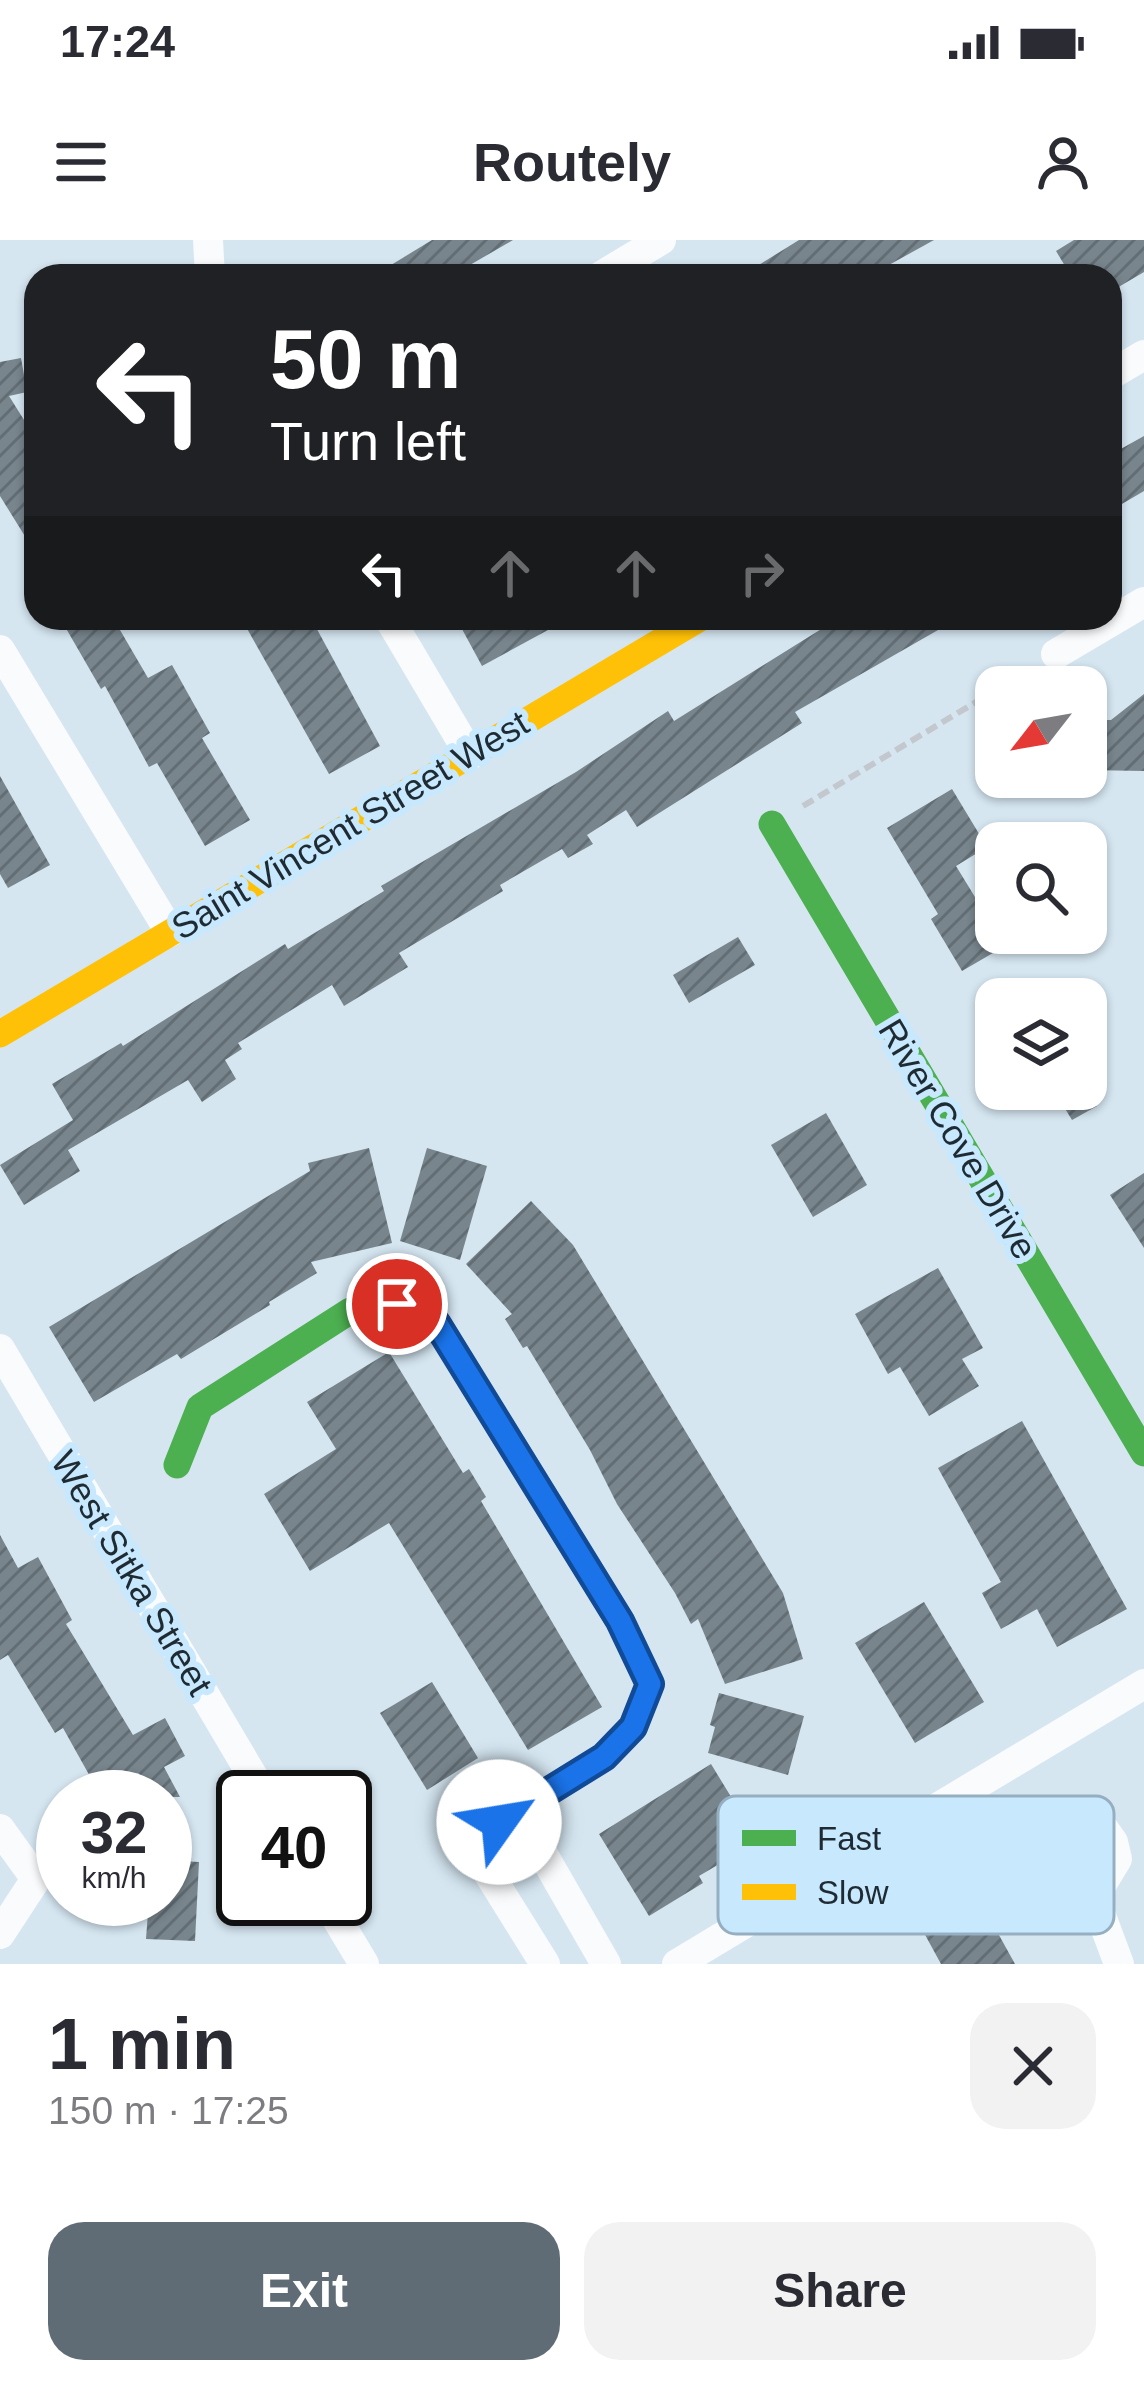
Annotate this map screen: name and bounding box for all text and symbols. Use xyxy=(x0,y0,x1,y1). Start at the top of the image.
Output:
text: 17:24 xyxy=(60,16,175,67)
icon: menu xyxy=(48,129,114,195)
icon: person xyxy=(1030,129,1096,195)
text: Routely xyxy=(473,132,671,192)
icon: left xyxy=(72,312,228,468)
text: 50 m xyxy=(270,312,461,406)
text: Turn left xyxy=(270,411,466,471)
icon: left xyxy=(351,540,417,606)
icon: ahead xyxy=(477,540,543,606)
icon: ahead xyxy=(603,540,669,606)
icon: right xyxy=(729,540,795,606)
north arrow xyxy=(975,666,1107,798)
map controls xyxy=(975,666,1107,1110)
street label: Saint Vincent Street West xyxy=(164,702,536,948)
button: search xyxy=(975,822,1107,954)
button: layers xyxy=(975,978,1107,1110)
street label: River Cove Drive xyxy=(870,1012,1046,1266)
pin xyxy=(346,1253,448,1355)
icon: arrive xyxy=(364,1271,430,1337)
street label: West Sitka Street xyxy=(43,1444,221,1702)
position arrow xyxy=(436,1759,562,1885)
speed limit sign: 40 xyxy=(216,1770,372,1926)
legend xyxy=(718,1796,1114,1934)
text: 32 xyxy=(81,1799,147,1866)
text: Fast xyxy=(817,1820,881,1857)
text: km/h xyxy=(81,1861,147,1894)
text: Slow xyxy=(817,1874,889,1911)
button: close xyxy=(970,2003,1096,2129)
text: 1 min xyxy=(48,2004,236,2084)
text: 150 m · 17:25 xyxy=(48,2089,289,2132)
button: Exit xyxy=(48,2222,560,2360)
button: Share xyxy=(584,2222,1096,2360)

